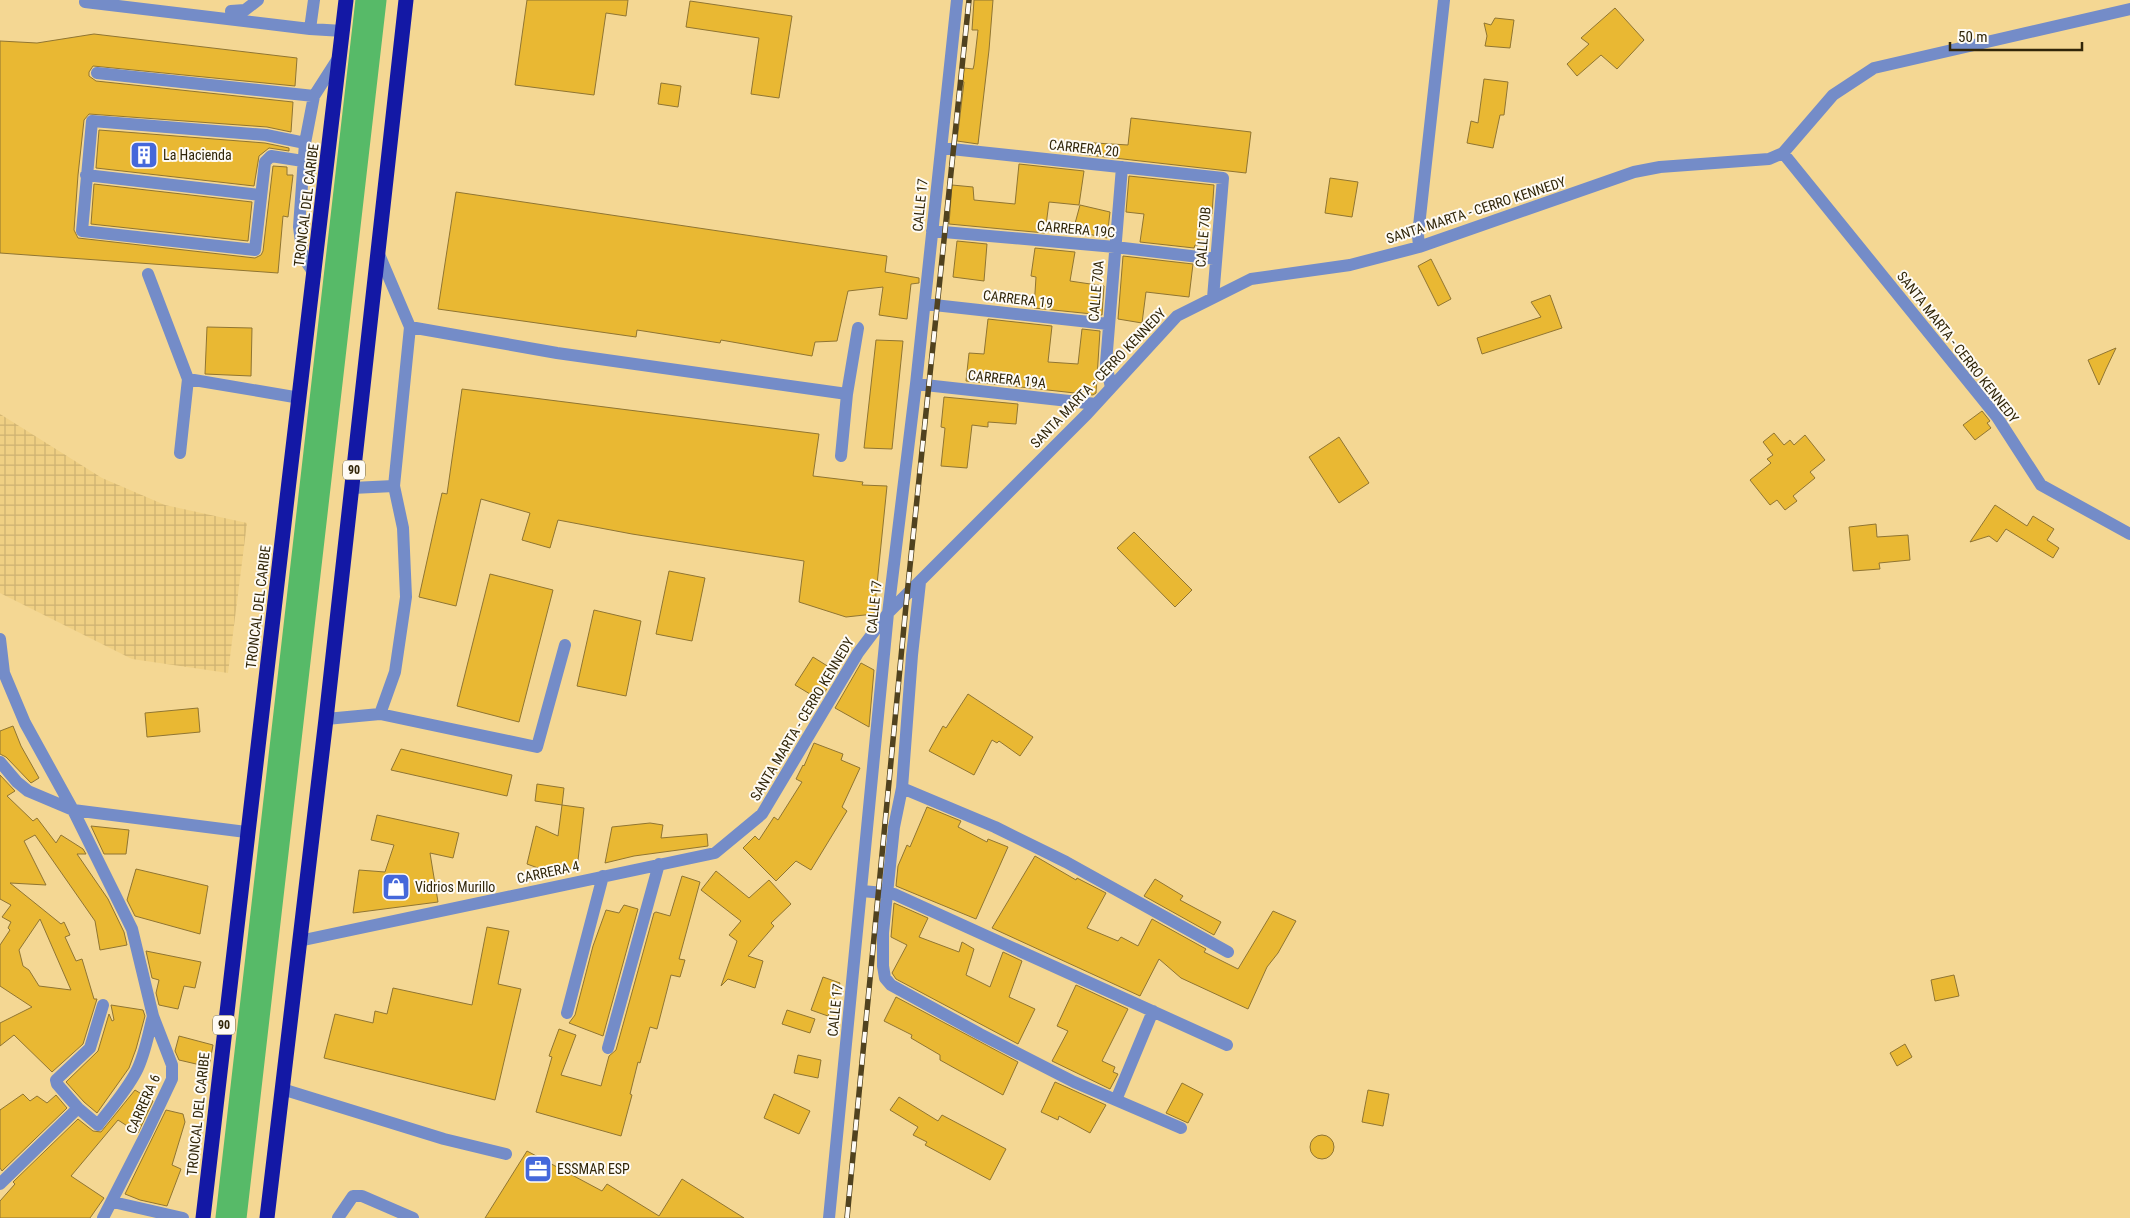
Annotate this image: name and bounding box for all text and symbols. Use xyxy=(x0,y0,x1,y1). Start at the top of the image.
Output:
scale bar xyxy=(1950,20,2082,52)
text: 50 m xyxy=(1958,28,1988,46)
street label: CARRERA 20 xyxy=(1048,136,1120,160)
building icon: La Hacienda xyxy=(129,140,159,170)
street label: TRONCAL DEL CARIBE xyxy=(290,142,322,268)
place label: La Hacienda xyxy=(163,147,232,163)
street label: SANTA MARTA - CERRO KENNEDY xyxy=(1384,173,1568,247)
street label: CALLE 17 xyxy=(909,178,931,232)
street label: CALLE 70B xyxy=(1192,206,1214,268)
street label: CARRERA 19C xyxy=(1036,218,1116,240)
street label: CALLE 70A xyxy=(1085,260,1107,322)
street label: SANTA MARTA - CERRO KENNEDY xyxy=(1894,268,2022,426)
street label: CARRERA 19 xyxy=(982,287,1054,311)
street label: SANTA MARTA - CERRO KENNEDY xyxy=(1027,305,1169,451)
street label: CARRERA 19A xyxy=(967,367,1047,391)
road number: 90 xyxy=(343,460,365,480)
street label: TRONCAL DEL CARIBE xyxy=(242,544,274,670)
street label: CALLE 17 xyxy=(863,580,885,634)
street label: SANTA MARTA - CERRO KENNEDY xyxy=(747,634,857,804)
street label: CARRERA 4 xyxy=(515,858,581,886)
shop icon: Vidrios Murillo xyxy=(381,872,411,902)
place label: Vidrios Murillo xyxy=(415,879,495,895)
street label: CALLE 17 xyxy=(824,983,846,1037)
road number: 90 xyxy=(213,1016,235,1034)
street label: TRONCAL DEL CARIBE xyxy=(184,1051,212,1177)
street label: CARRERA 6 xyxy=(123,1072,163,1136)
office icon: ESSMAR ESP xyxy=(523,1154,553,1184)
place label: ESSMAR ESP xyxy=(557,1161,630,1177)

